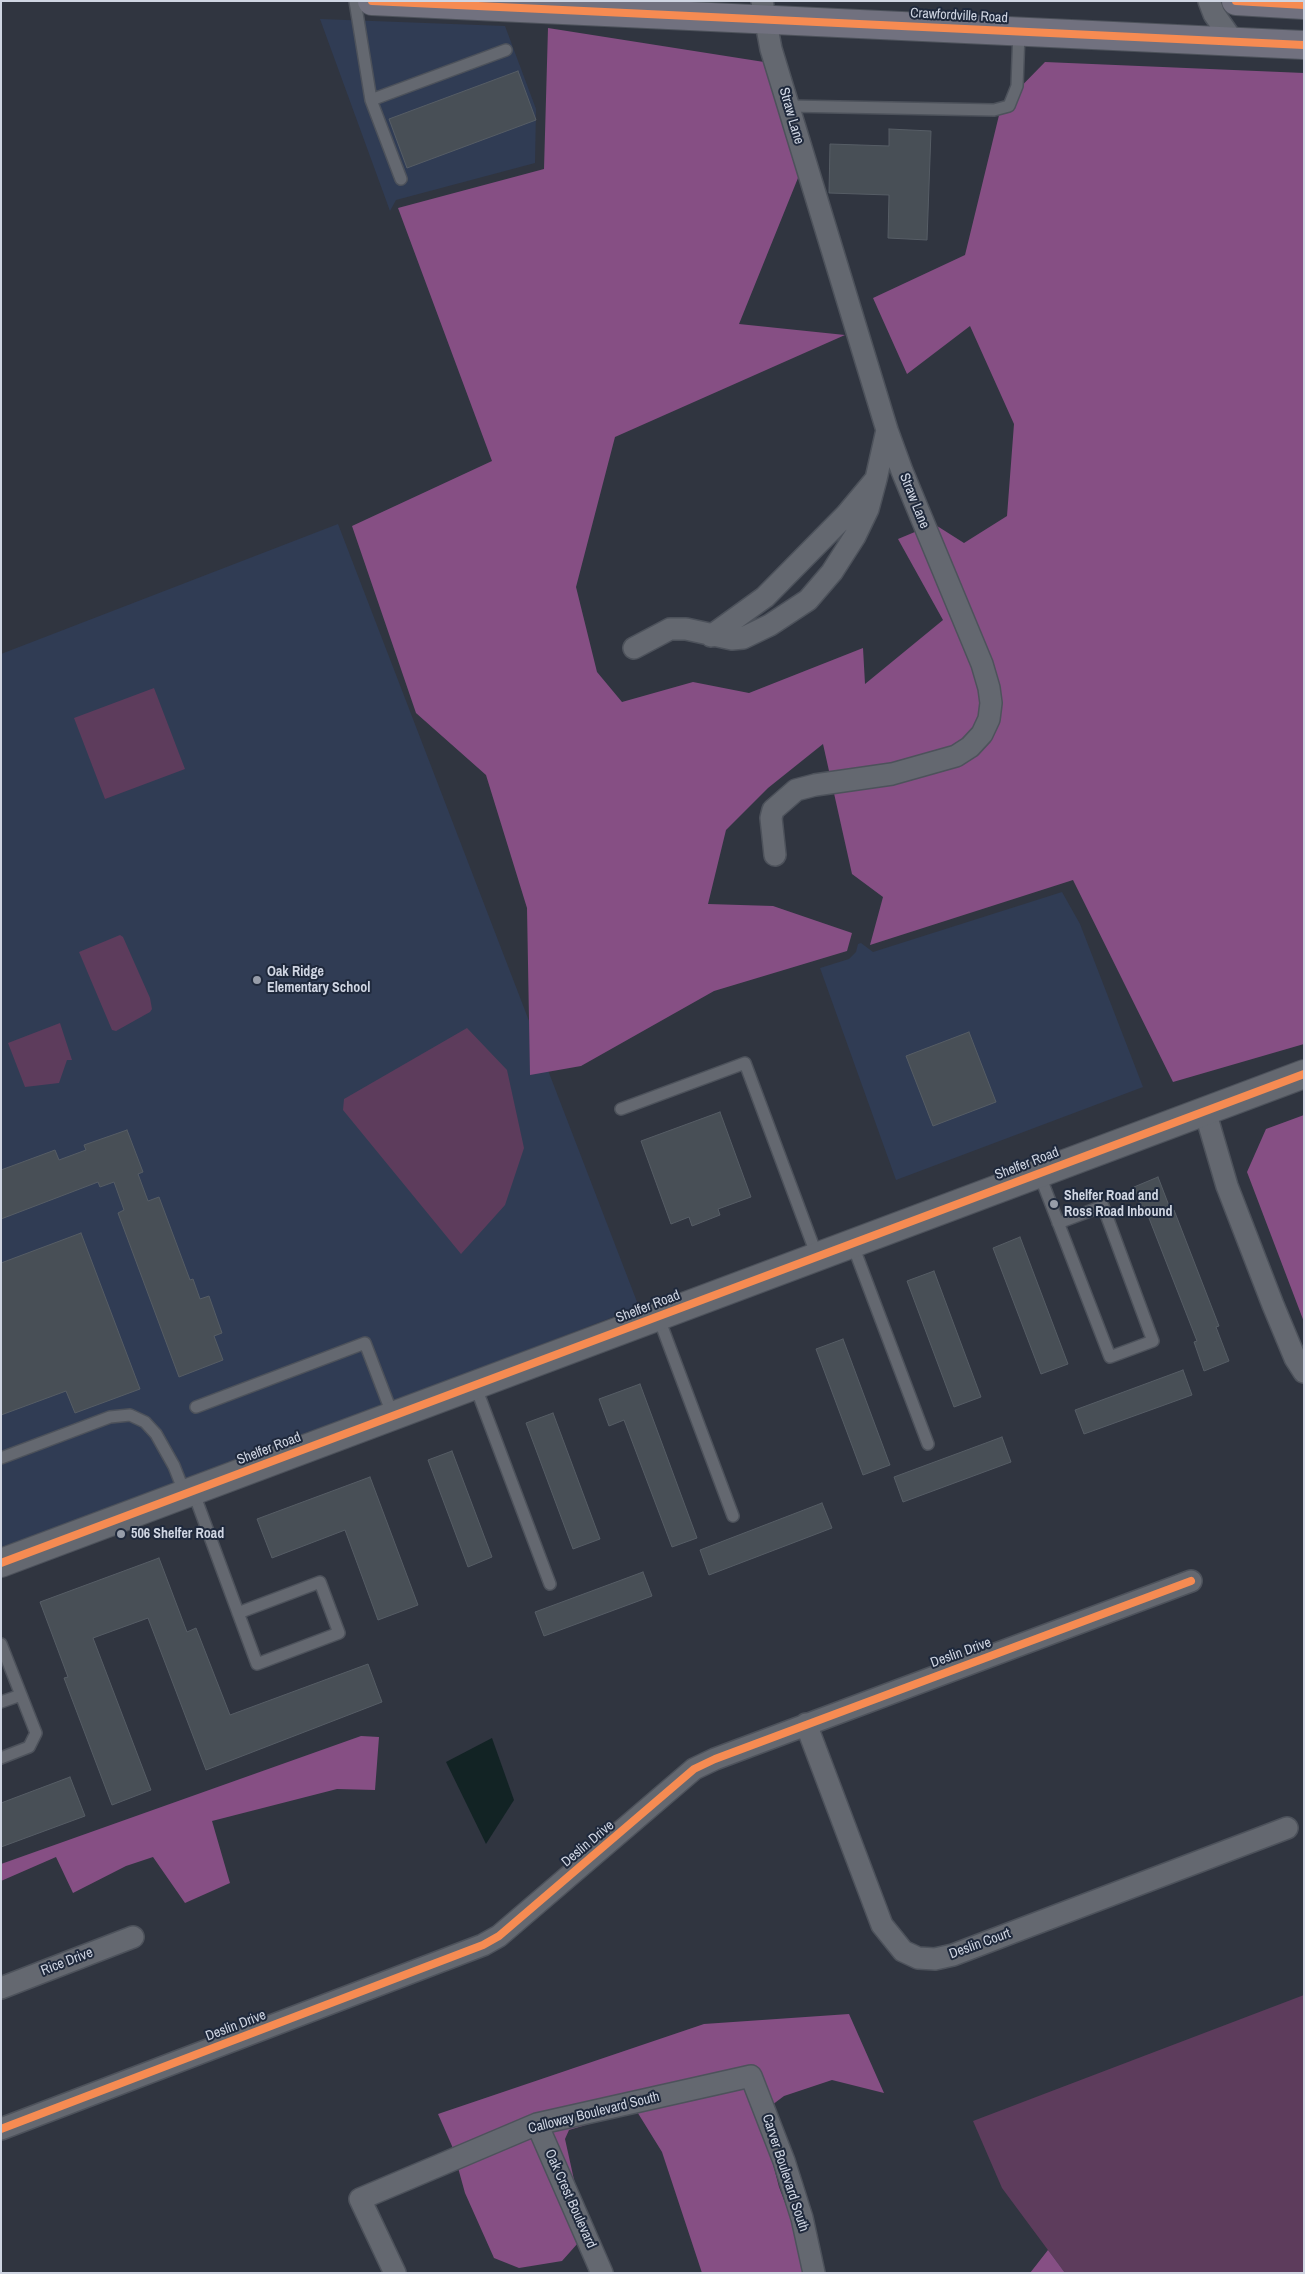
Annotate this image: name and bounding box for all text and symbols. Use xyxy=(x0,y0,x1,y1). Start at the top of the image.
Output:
street label: Crawfordville Road xyxy=(910,5,1008,27)
street label: Straw Lane xyxy=(775,86,807,146)
street label: Straw Lane xyxy=(895,471,933,531)
place label: Oak Ridge Elementary School xyxy=(267,964,370,996)
marker: Oak Ridge Elementary School xyxy=(251,974,263,986)
street label: Shelfer Road xyxy=(993,1144,1061,1184)
place label: Shelfer Road and Ross Road Inbound xyxy=(1064,1188,1172,1220)
marker: Shelfer Road and Ross Road Inbound xyxy=(1048,1198,1060,1210)
street label: Shelfer Road xyxy=(614,1287,682,1327)
street label: Shelfer Road xyxy=(235,1429,303,1469)
place label: 506 Shelfer Road xyxy=(131,1526,224,1542)
marker: 506 Shelfer Road xyxy=(115,1528,127,1540)
street label: Deslin Drive xyxy=(928,1634,994,1672)
street label: Deslin Drive xyxy=(558,1817,618,1871)
street label: Deslin Court xyxy=(947,1925,1013,1963)
street label: Rice Drive xyxy=(39,1944,95,1980)
street label: Deslin Drive xyxy=(204,2007,268,2045)
street label: Calloway Boulevard South xyxy=(527,2089,661,2137)
street label: Carver Boulevard South xyxy=(758,2112,812,2234)
street label: Oak Crest Boulevard xyxy=(541,2147,599,2251)

